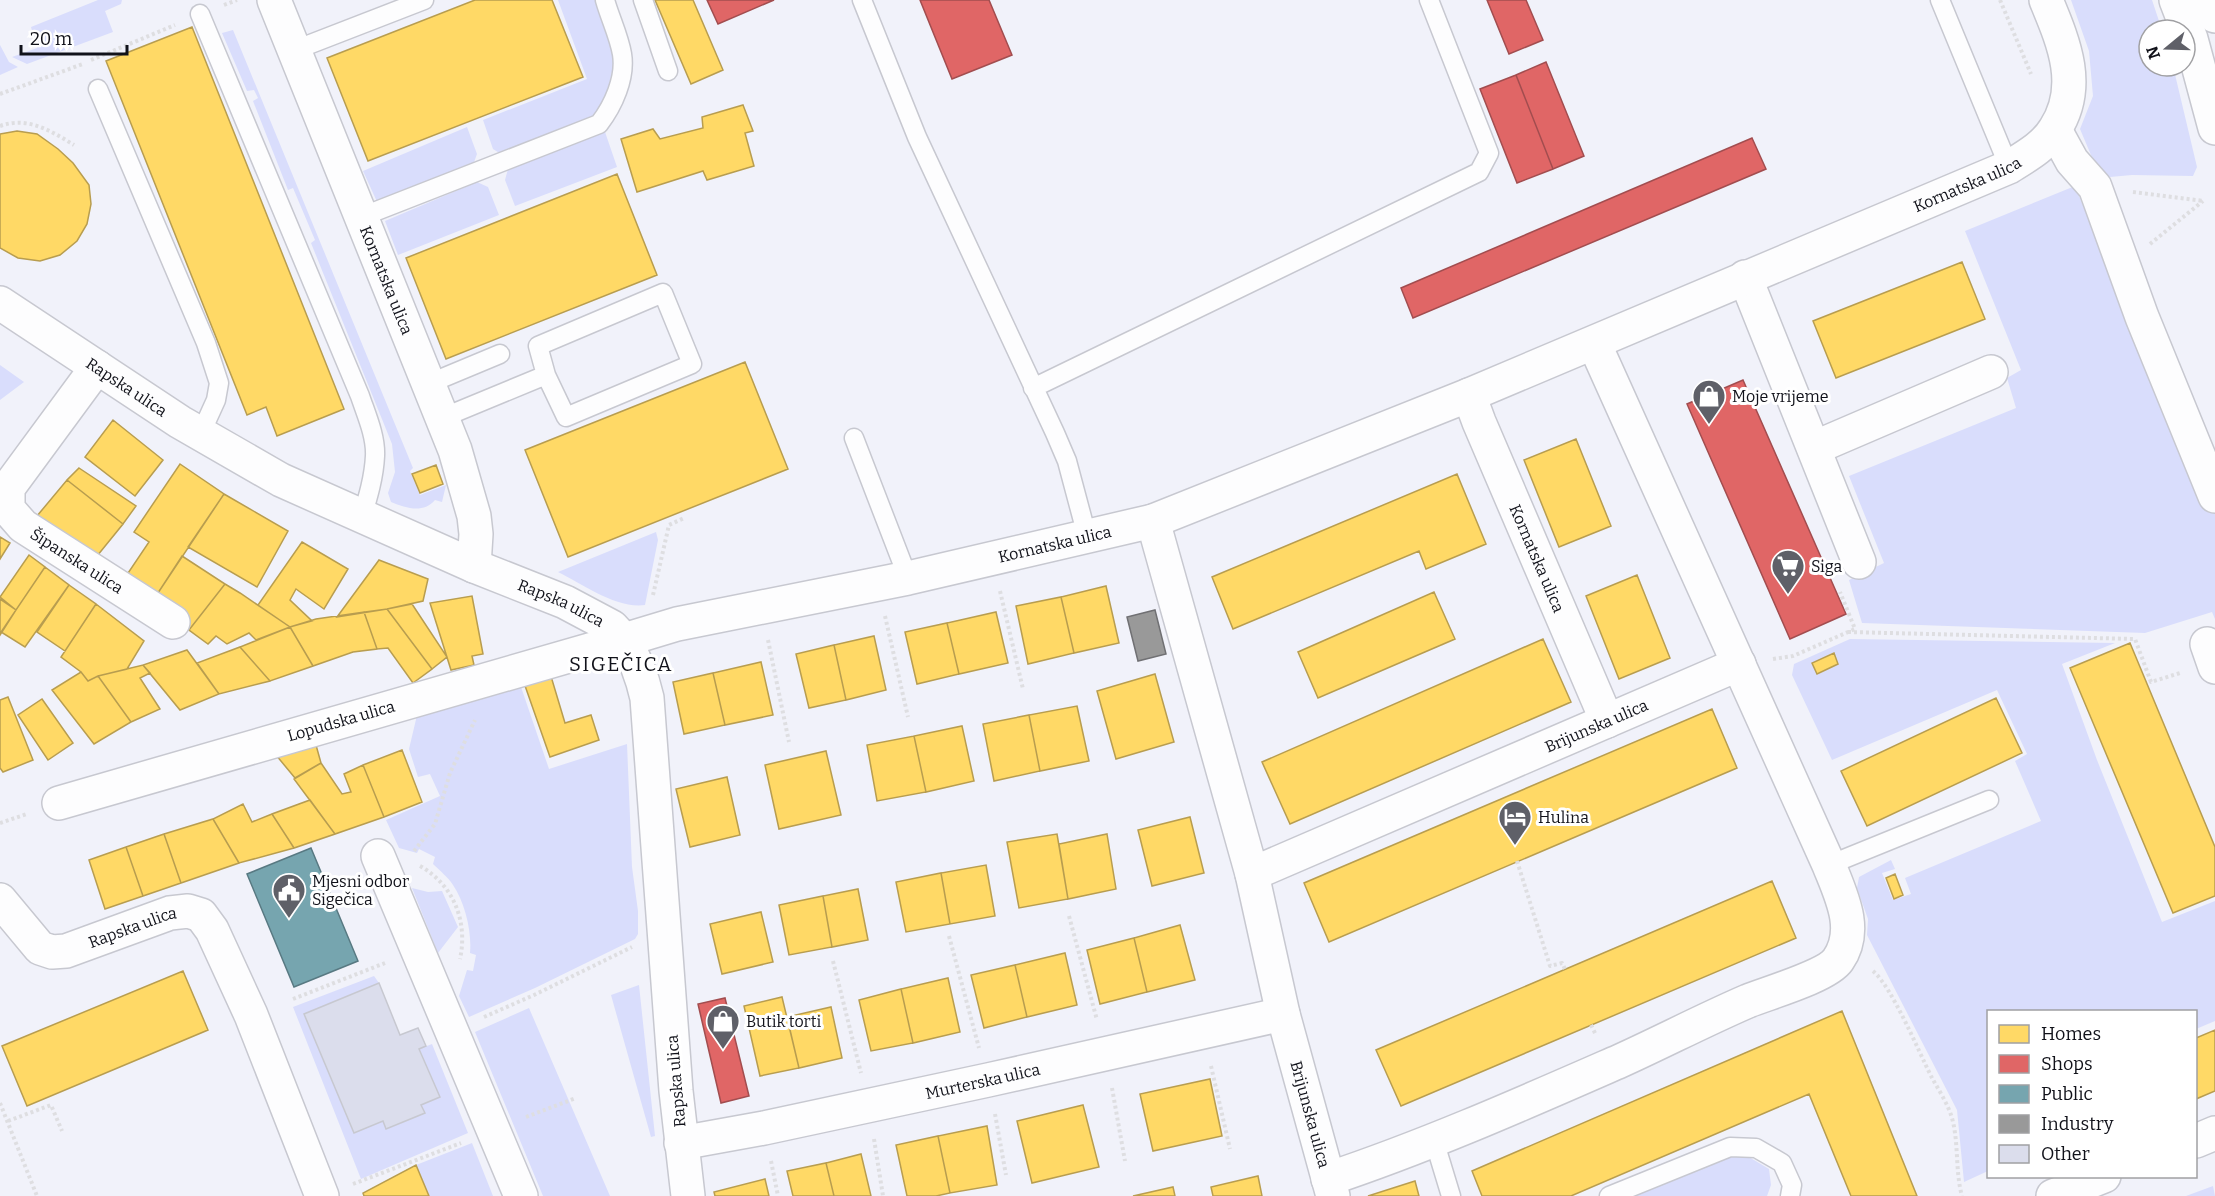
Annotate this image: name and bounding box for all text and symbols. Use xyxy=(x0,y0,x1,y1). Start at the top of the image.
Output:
scale bar xyxy=(21,18,128,56)
north arrow xyxy=(2137,18,2197,78)
text: 20 m xyxy=(30,28,72,50)
text: N xyxy=(2142,44,2164,62)
street label: Kornatska ulica xyxy=(1910,152,2025,216)
street label: Kornatska ulica xyxy=(356,223,417,338)
street label: Rapska ulica xyxy=(83,353,171,420)
shop icon: Moje vrijeme xyxy=(1691,378,1727,425)
place label: Moje vrijeme xyxy=(1732,387,1829,406)
street label: Kornatska ulica xyxy=(1506,501,1569,615)
street label: Kornatska ulica xyxy=(996,521,1113,566)
street label: Šipanska ulica xyxy=(27,523,127,597)
supermarket icon: Siga xyxy=(1770,548,1806,595)
place label: Siga xyxy=(1811,557,1843,576)
street label: Rapska ulica xyxy=(515,575,608,631)
district label: SIGEČICA xyxy=(569,652,673,676)
street label: Brijunska ulica xyxy=(1542,695,1651,756)
street label: Lopudska ulica xyxy=(285,697,397,745)
hotel icon: Hulina xyxy=(1497,799,1533,846)
place label: Hulina xyxy=(1538,808,1589,827)
public building icon: Mjesni odbor Sigečica xyxy=(271,872,307,919)
place label: Mjesni odbor Sigečica xyxy=(312,872,409,909)
street label: Rapska ulica xyxy=(86,903,178,952)
shop icon: Butik torti xyxy=(705,1003,741,1050)
legend xyxy=(1987,1010,2197,1178)
place label: Butik torti xyxy=(746,1012,821,1031)
text: Homes xyxy=(2041,1023,2101,1045)
street label: Rapska ulica xyxy=(662,1034,690,1128)
text: Shops xyxy=(2041,1053,2093,1075)
street label: Murterska ulica xyxy=(924,1059,1042,1103)
street label: Brijunska ulica xyxy=(1287,1059,1334,1170)
text: Public xyxy=(2041,1083,2093,1105)
text: Industry xyxy=(2041,1113,2114,1135)
text: Other xyxy=(2041,1143,2090,1165)

